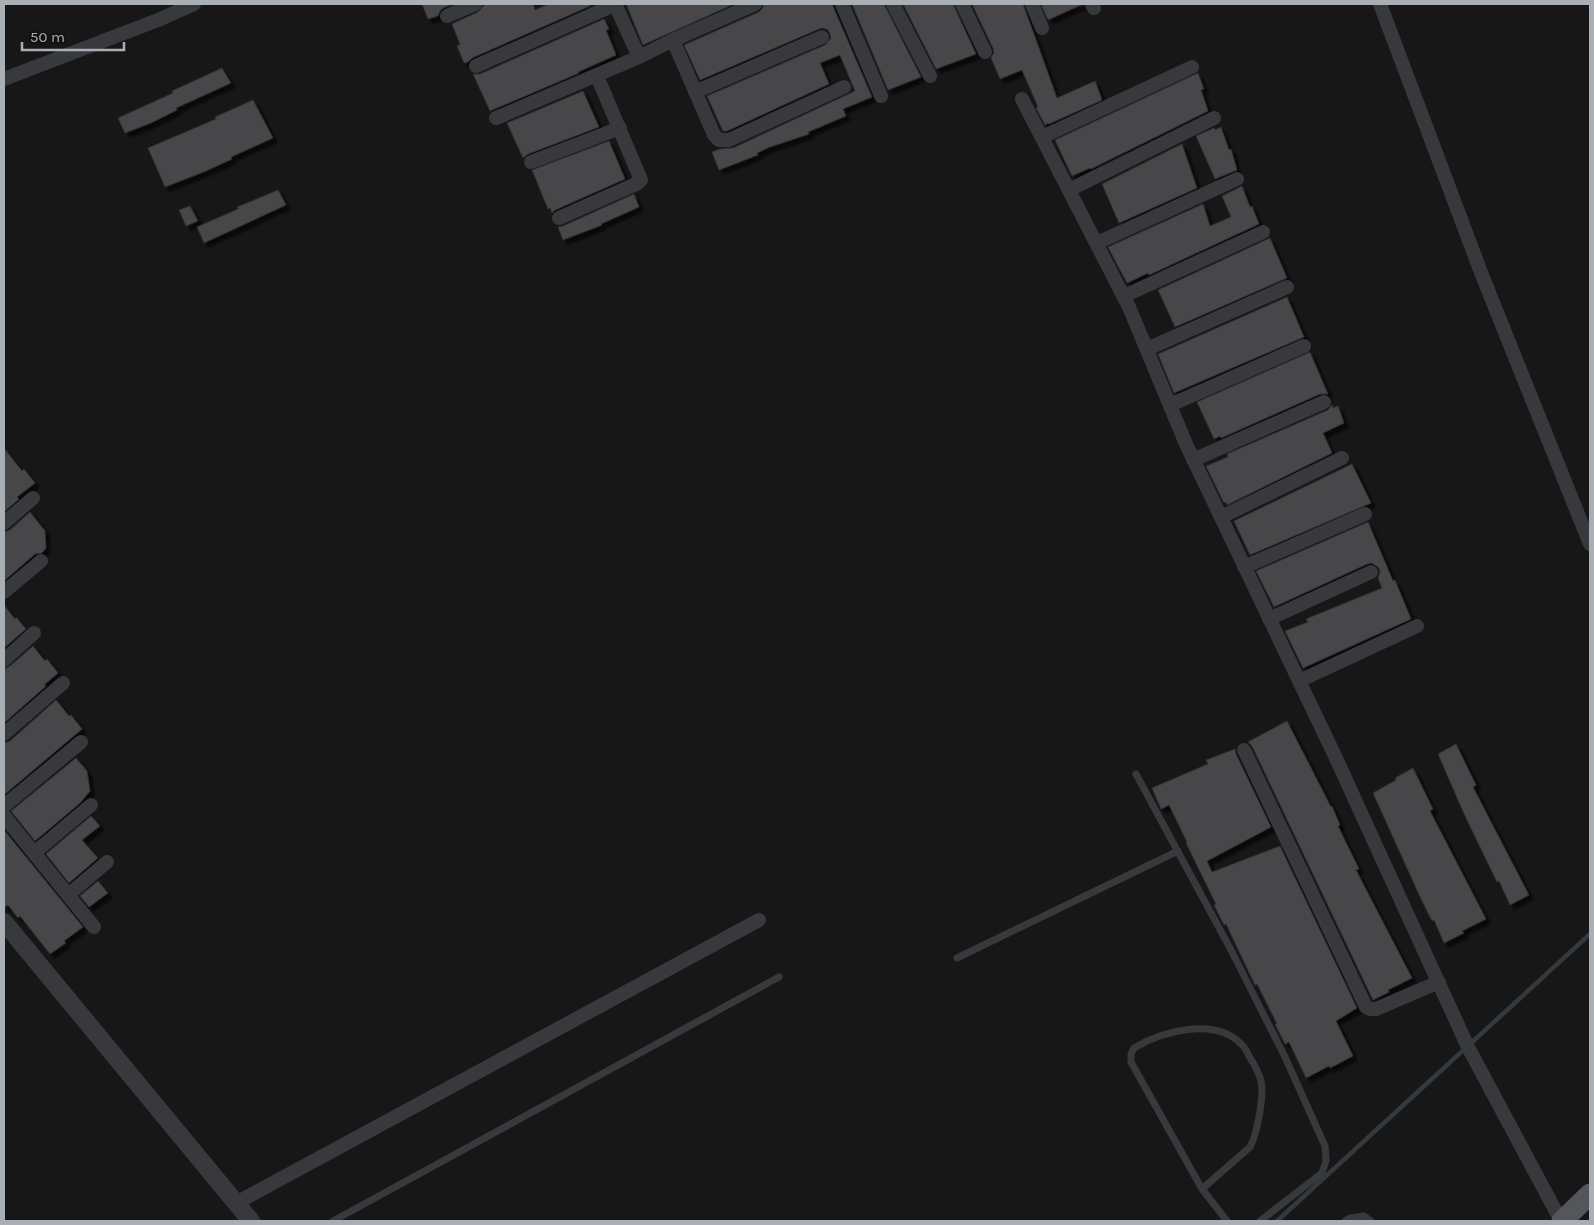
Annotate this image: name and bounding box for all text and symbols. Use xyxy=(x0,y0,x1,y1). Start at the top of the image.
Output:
scale bar xyxy=(22,20,125,52)
text: 50 m xyxy=(30,28,65,46)

